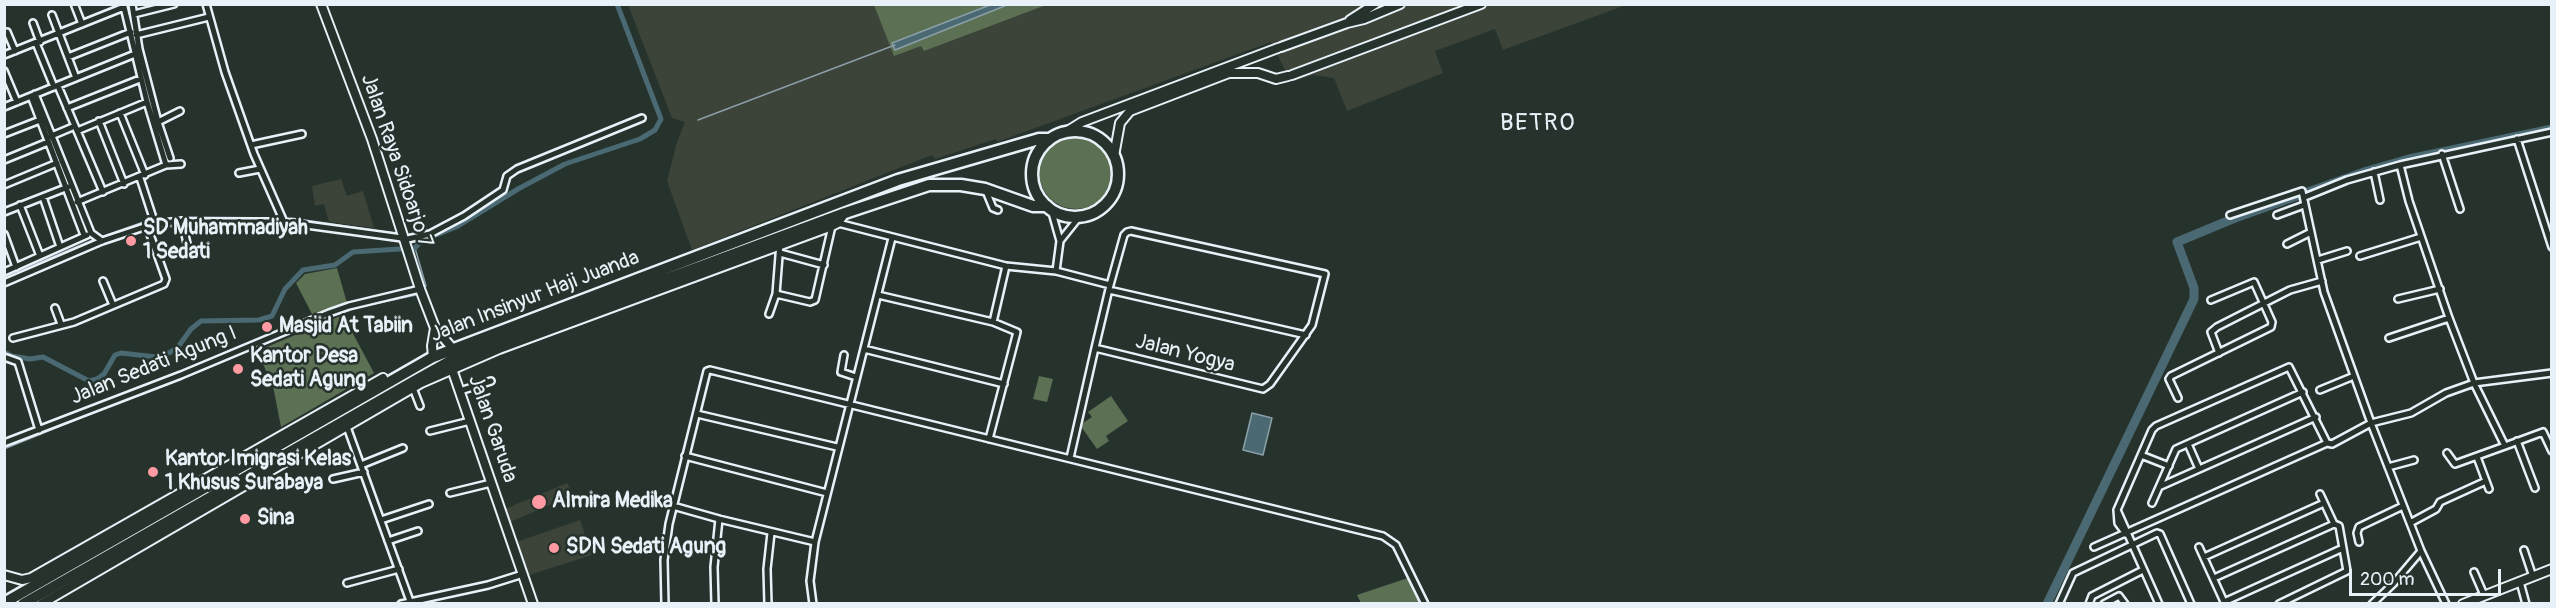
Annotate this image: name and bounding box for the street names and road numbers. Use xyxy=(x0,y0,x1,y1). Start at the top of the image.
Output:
street label: Jalan Raya Sidoarjo 7 xyxy=(354,71,438,251)
street label: Jalan Insinyur Haji Juanda xyxy=(427,246,643,348)
street label: Jalan Sedati Agung I xyxy=(67,321,241,411)
street label: Jalan Yogya xyxy=(1133,330,1237,378)
street label: Jalan Garuda xyxy=(462,372,522,486)

